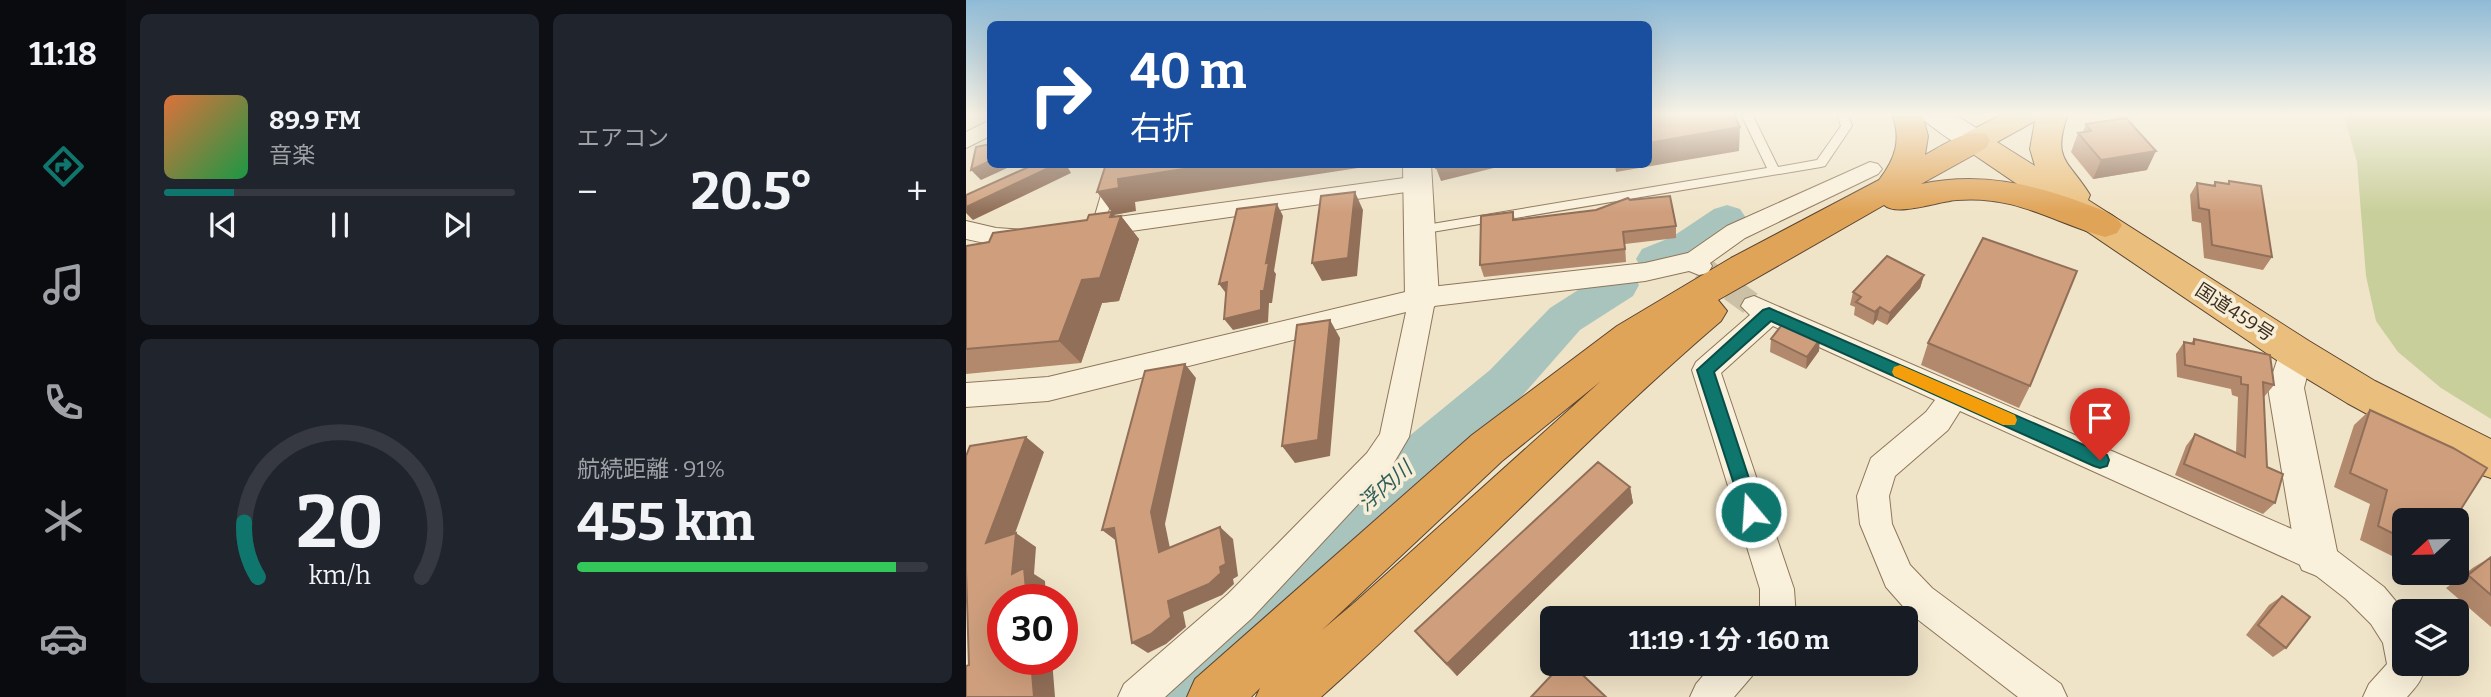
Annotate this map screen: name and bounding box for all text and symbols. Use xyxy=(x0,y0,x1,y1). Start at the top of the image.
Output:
text: 11:18 xyxy=(29,35,97,73)
text: 40 m xyxy=(1130,42,1247,101)
icon: right xyxy=(1015,49,1106,140)
text: 89.9 FM xyxy=(269,105,361,136)
text: 右折 xyxy=(1130,109,1194,147)
text: エアコン xyxy=(577,124,669,152)
text: 音楽 xyxy=(269,141,315,169)
icon: directions xyxy=(39,142,88,191)
text: 20.5° xyxy=(691,160,814,223)
text: − xyxy=(577,169,598,215)
text: + xyxy=(906,169,928,215)
icon: previous xyxy=(204,206,242,244)
icon: pause xyxy=(321,206,359,244)
icon: next xyxy=(438,206,476,244)
icon: music xyxy=(39,260,88,309)
street label: 国道459号 xyxy=(2191,278,2279,346)
icon: phone xyxy=(39,378,88,427)
pin xyxy=(2070,388,2130,460)
icon: arrive xyxy=(2081,399,2119,437)
water label: 浮内川 xyxy=(1353,454,1419,516)
text: 航続距離 · 91% xyxy=(577,455,725,483)
position arrow xyxy=(1714,475,1788,549)
text: 20 xyxy=(296,479,383,566)
text: 455 km xyxy=(577,491,755,554)
icon: climate xyxy=(39,496,88,545)
north arrow xyxy=(2392,508,2469,584)
map controls xyxy=(2392,508,2469,676)
text: km/h xyxy=(309,561,371,591)
speed limit sign: 30 xyxy=(987,584,1078,675)
button: layers xyxy=(2392,599,2469,676)
icon: car xyxy=(39,614,88,663)
text: 11:19 · 1 分 · 160 m xyxy=(1629,625,1829,656)

